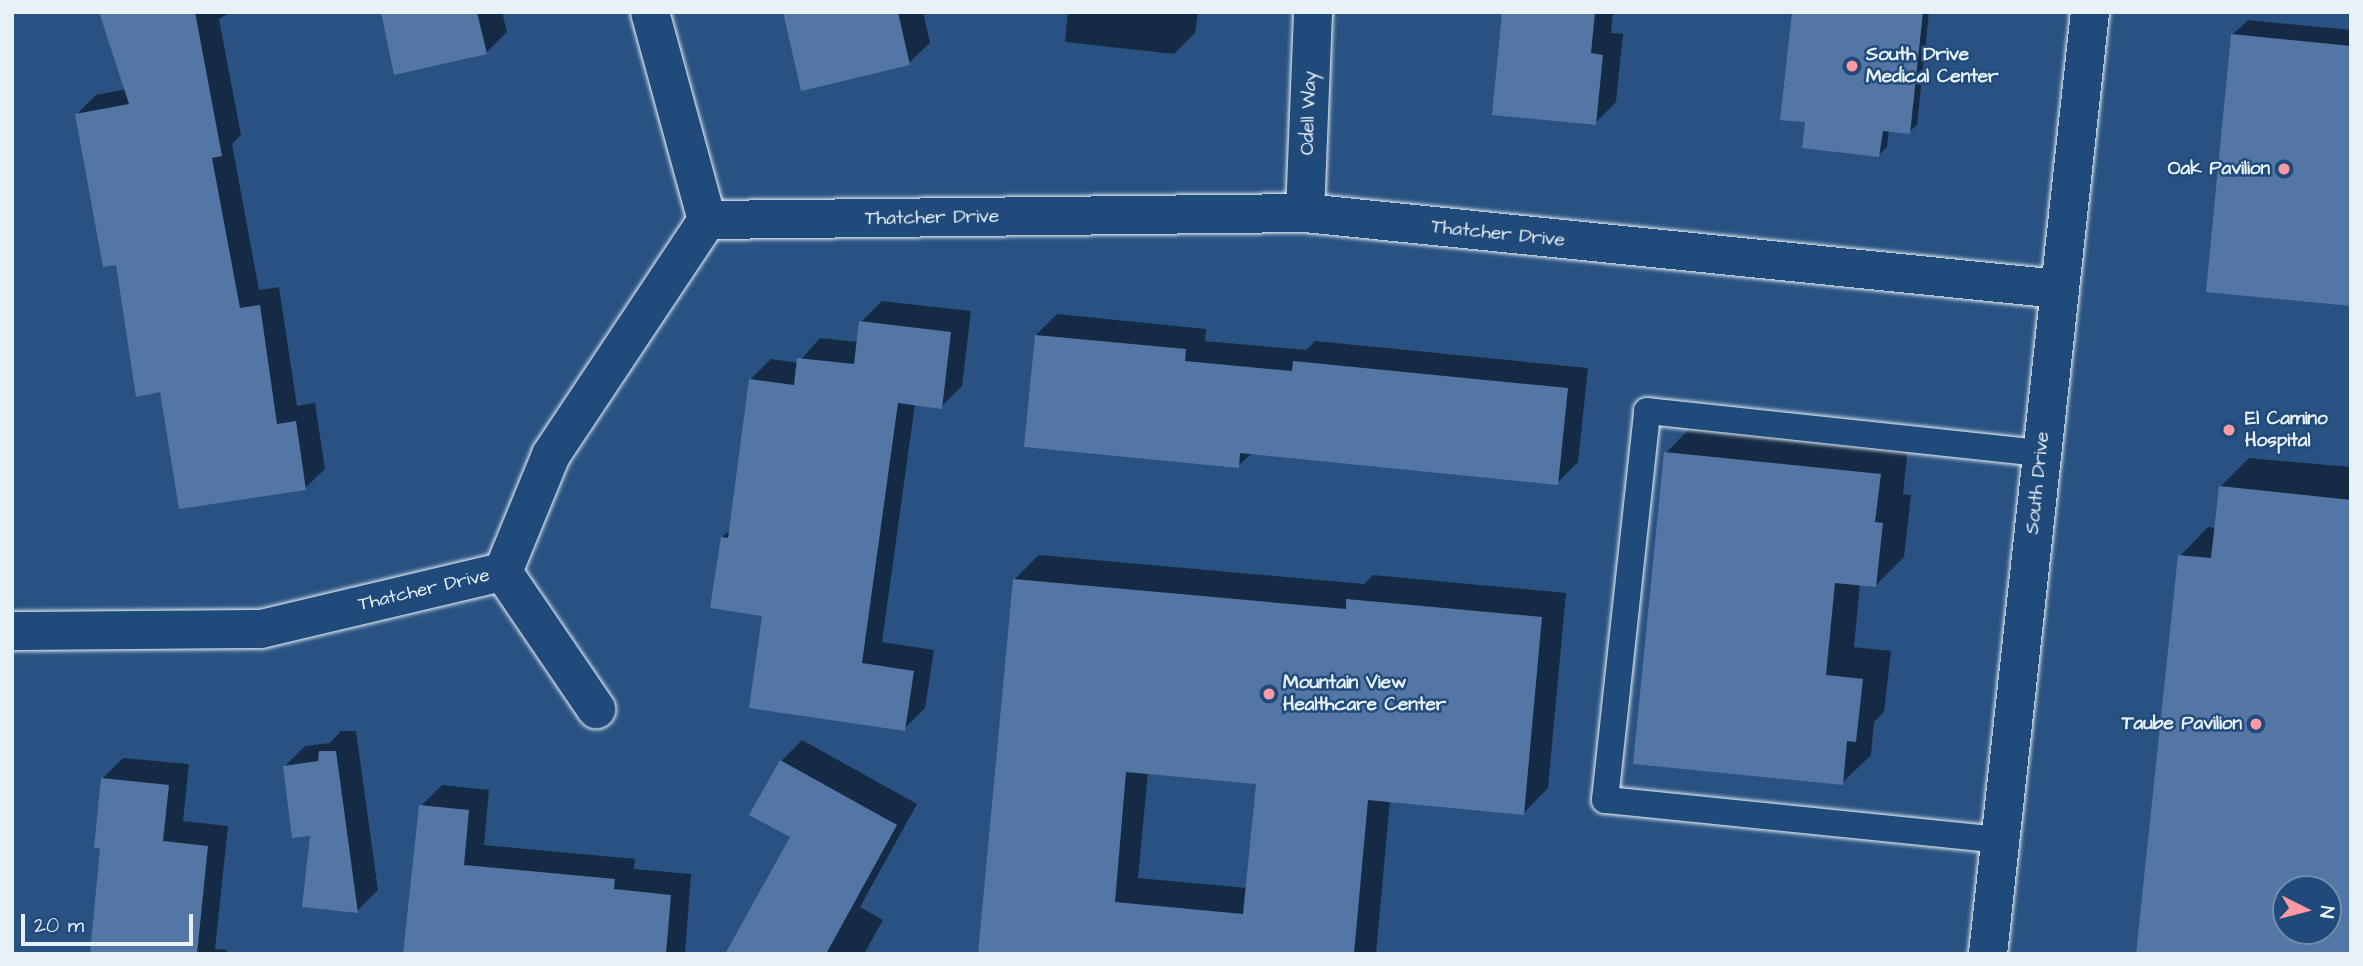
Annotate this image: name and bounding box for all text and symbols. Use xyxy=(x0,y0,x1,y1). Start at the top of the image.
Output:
place label: South Drive Medical Center xyxy=(1866,44,1999,88)
marker: South Drive Medical Center xyxy=(1844,58,1860,74)
street label: Odell Way xyxy=(1296,70,1322,156)
place label: Oak Pavilion xyxy=(2168,158,2270,180)
marker: Oak Pavilion xyxy=(2276,161,2292,177)
street label: Thatcher Drive xyxy=(865,205,999,231)
street label: Thatcher Drive xyxy=(1430,216,1566,252)
place label: El Camino Hospital xyxy=(2245,408,2328,452)
marker: El Camino Hospital xyxy=(2219,420,2239,440)
street label: South Drive xyxy=(2021,431,2055,535)
street label: Thatcher Drive xyxy=(356,564,492,616)
place label: Mountain View Healthcare Center xyxy=(1283,672,1446,716)
marker: Mountain View Healthcare Center xyxy=(1261,686,1277,702)
place label: Taube Pavilion xyxy=(2122,713,2242,735)
marker: Taube Pavilion xyxy=(2248,716,2264,732)
north arrow xyxy=(2272,875,2342,945)
scale bar xyxy=(24,900,196,944)
text: N xyxy=(2312,905,2340,919)
text: 20 m xyxy=(34,911,84,940)

